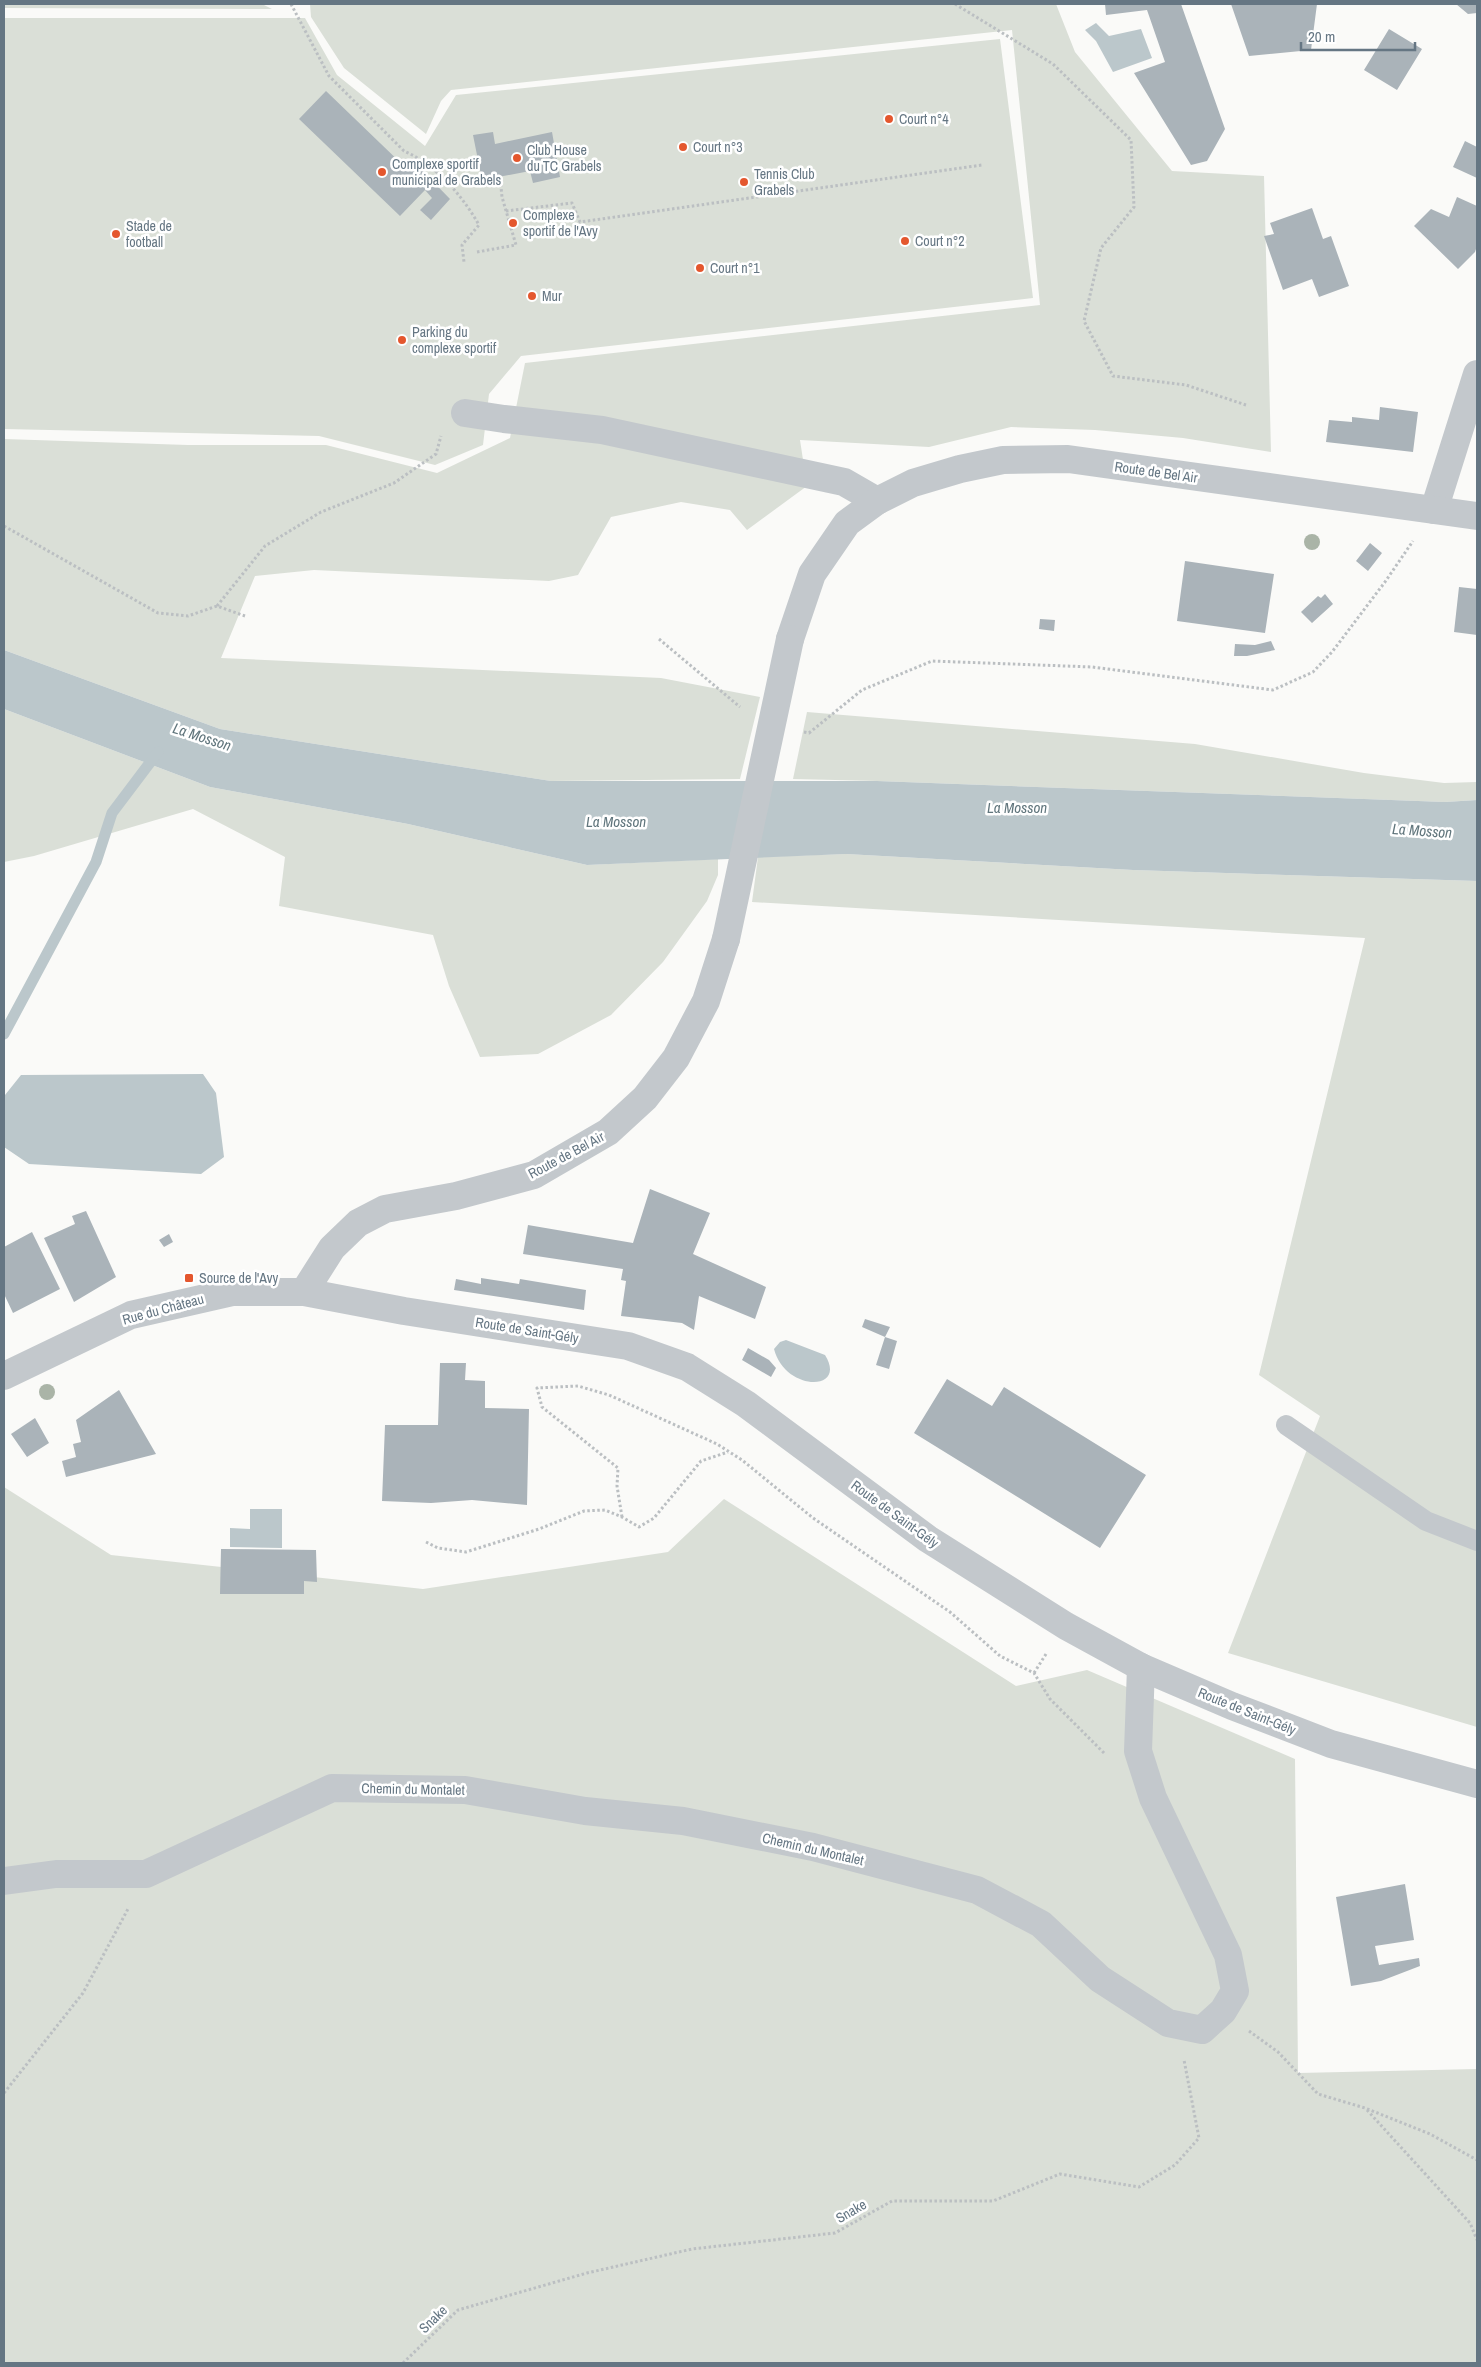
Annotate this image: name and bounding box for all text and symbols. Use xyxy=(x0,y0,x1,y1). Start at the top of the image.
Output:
scale bar xyxy=(1301,20,1415,52)
text: 20 m xyxy=(1308,26,1335,47)
place label: Court n°4 xyxy=(899,110,949,128)
marker: Court n°4 xyxy=(883,113,895,125)
place label: Court n°3 xyxy=(693,138,743,156)
place label: Club House du TC Grabels xyxy=(527,141,602,175)
marker: Court n°3 xyxy=(677,141,689,153)
marker: Club House du TC Grabels xyxy=(511,152,523,164)
place label: Complexe sportif municipal de Grabels xyxy=(392,155,501,189)
place label: Tennis Club Grabels xyxy=(754,165,815,199)
marker: Complexe sportif municipal de Grabels xyxy=(376,166,388,178)
marker: Tennis Club Grabels xyxy=(738,176,750,188)
place label: Complexe sportif de l'Avy xyxy=(523,206,598,240)
place label: Stade de football xyxy=(126,217,172,251)
marker: Complexe sportif de l'Avy xyxy=(507,217,519,229)
marker: Stade de football xyxy=(110,228,122,240)
place label: Court n°2 xyxy=(915,232,965,250)
marker: Court n°2 xyxy=(899,235,911,247)
place label: Court n°1 xyxy=(710,259,760,277)
marker: Court n°1 xyxy=(694,262,706,274)
place label: Mur xyxy=(542,287,562,305)
marker: Mur xyxy=(526,290,538,302)
place label: Parking du complexe sportif xyxy=(412,323,497,357)
marker: Parking du complexe sportif xyxy=(396,334,408,346)
street label: Route de Bel Air xyxy=(1113,457,1199,487)
water label: La Mosson xyxy=(170,717,234,756)
water label: La Mosson xyxy=(987,797,1047,818)
water label: La Mosson xyxy=(586,811,646,832)
water label: La Mosson xyxy=(1391,818,1453,843)
street label: Route de Bel Air xyxy=(525,1127,607,1183)
place label: Source de l'Avy xyxy=(199,1269,278,1287)
marker: Source de l'Avy xyxy=(183,1272,195,1284)
street label: Rue du Château xyxy=(120,1289,206,1329)
street label: Route de Saint-Gély xyxy=(474,1313,580,1347)
street label: Route de Saint-Gély xyxy=(848,1476,943,1552)
street label: Route de Saint-Gély xyxy=(1195,1683,1299,1739)
street label: Chemin du Montalet xyxy=(361,1779,465,1799)
street label: Chemin du Montalet xyxy=(761,1829,865,1869)
street label: Snake xyxy=(832,2195,870,2227)
street label: Snake xyxy=(415,2301,451,2337)

